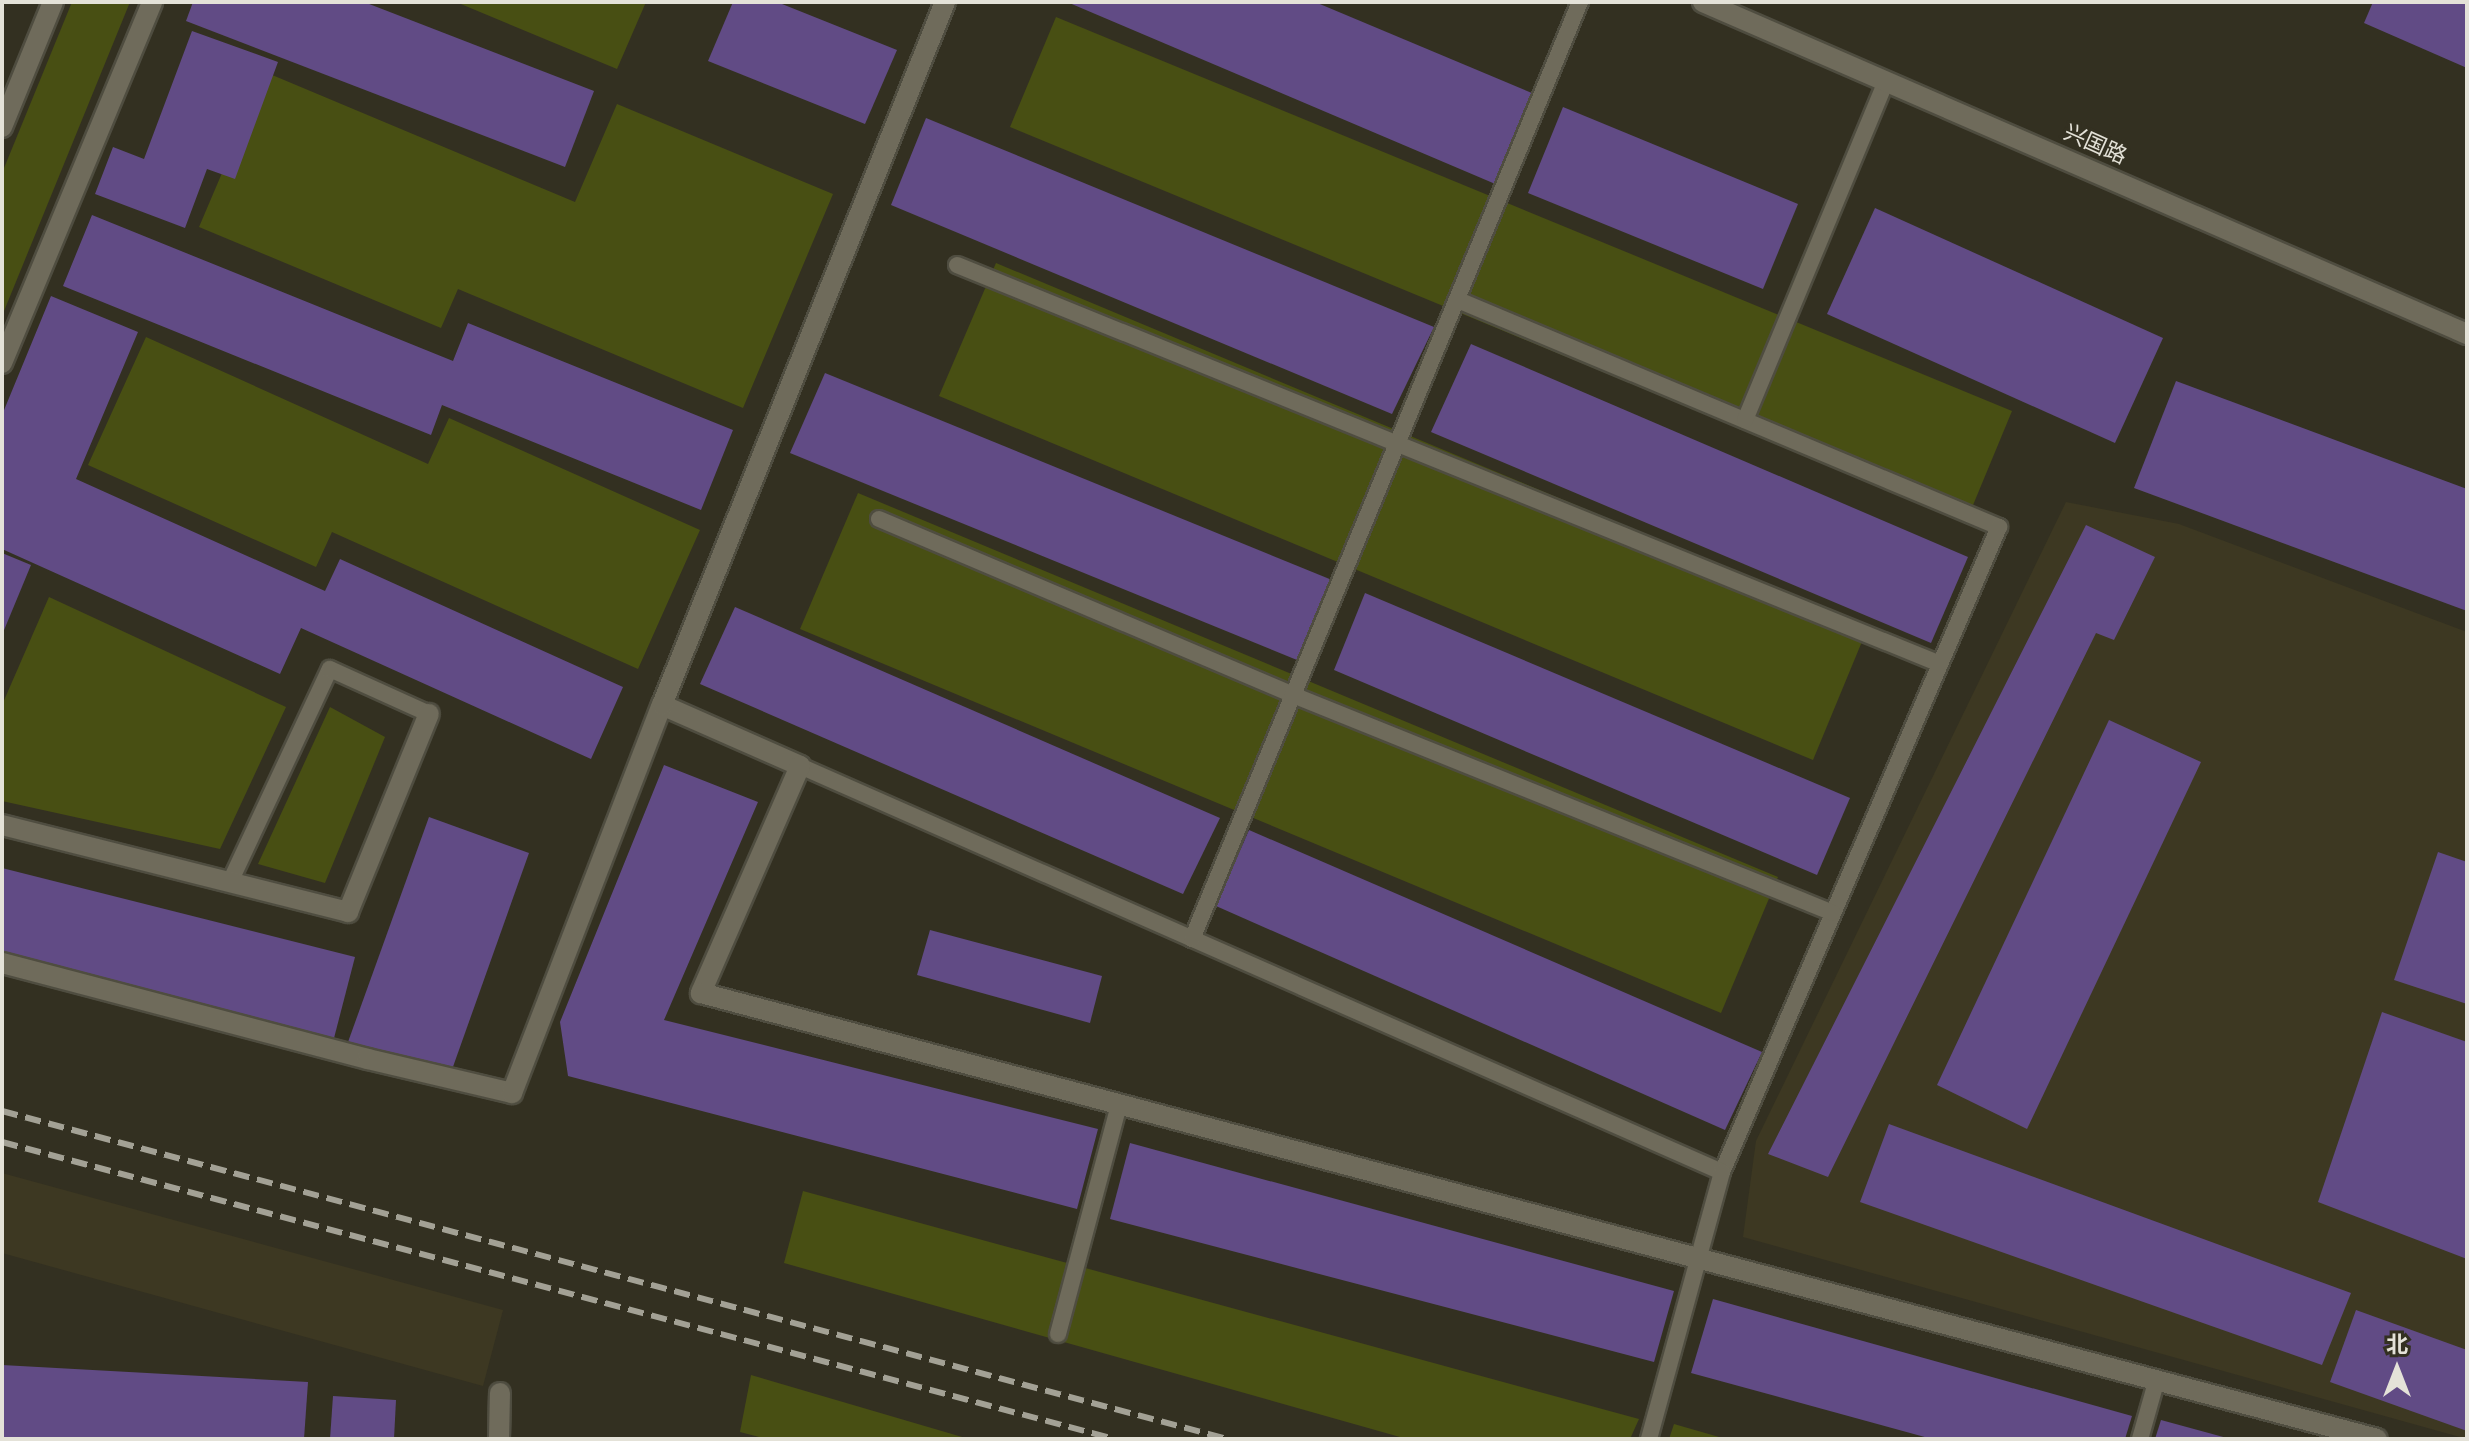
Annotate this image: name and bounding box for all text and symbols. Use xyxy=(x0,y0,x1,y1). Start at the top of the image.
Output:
street label: 兴国路 xyxy=(2059,120,2131,170)
north arrow xyxy=(2357,1329,2437,1409)
text: 北 xyxy=(2386,1330,2408,1360)

